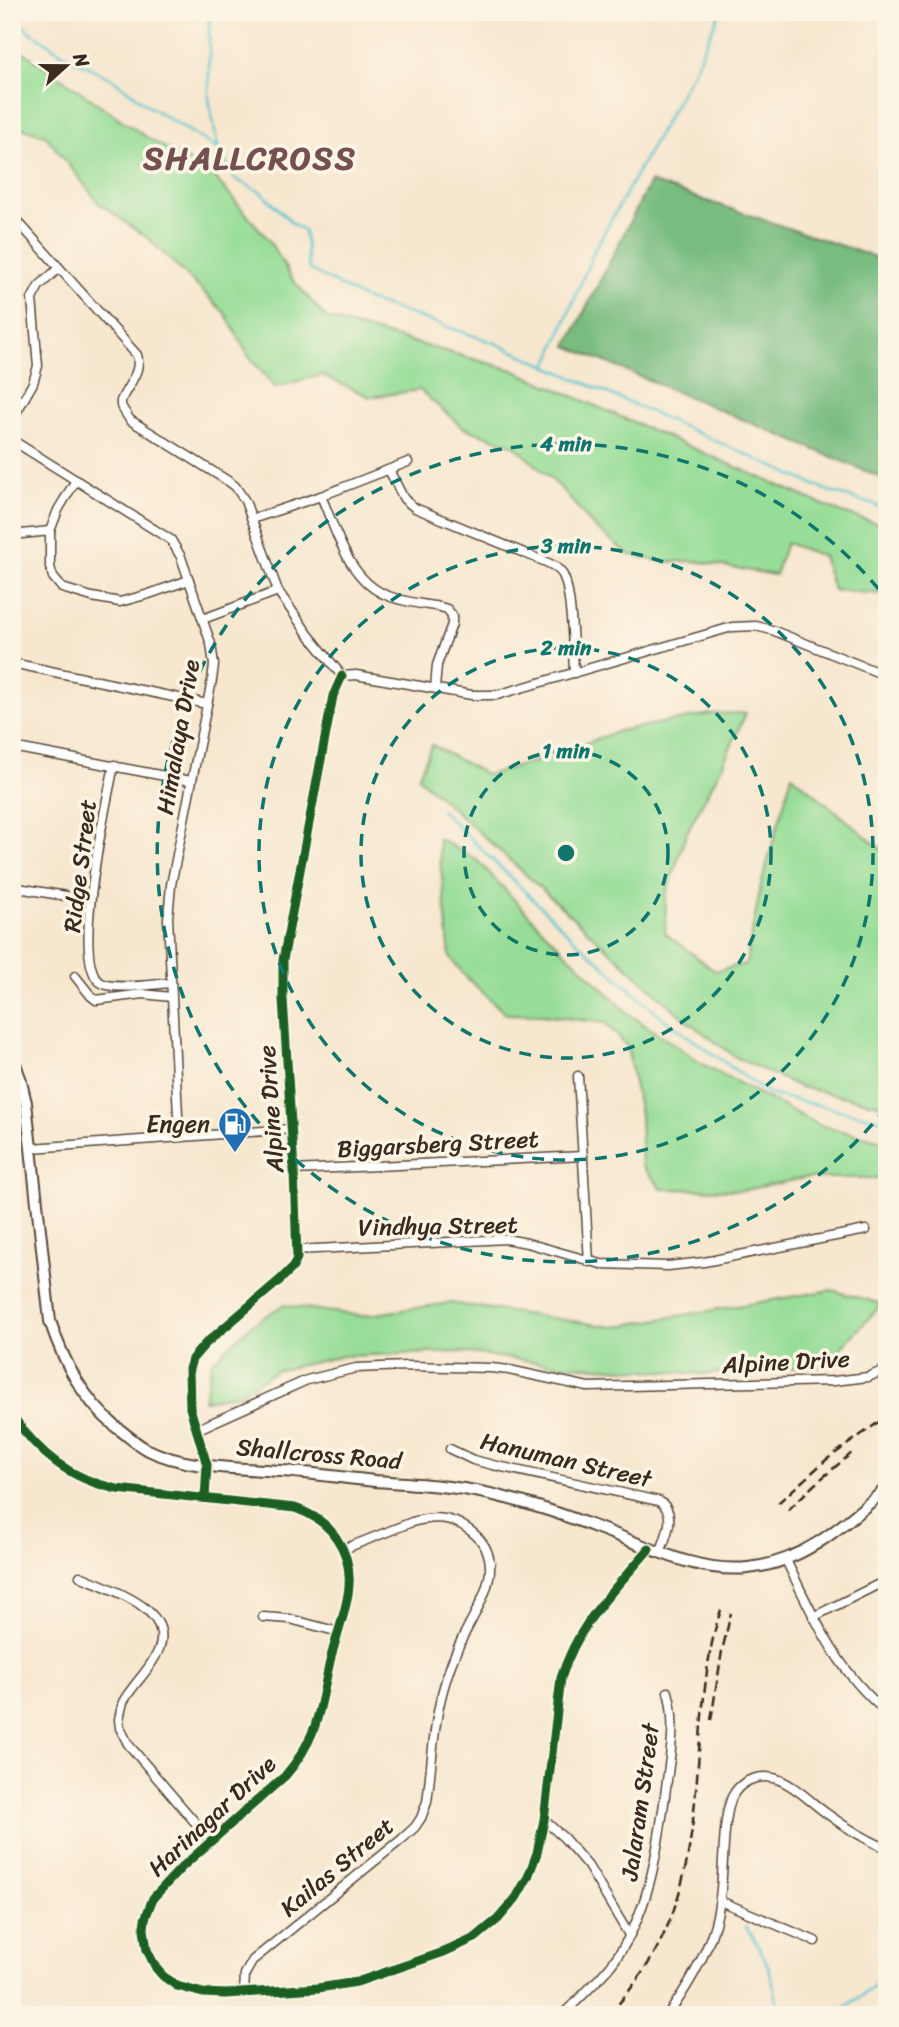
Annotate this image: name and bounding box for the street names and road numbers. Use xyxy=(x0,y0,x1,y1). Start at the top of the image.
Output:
street label: Himalaya Drive xyxy=(144,656,212,818)
street label: Ridge Street xyxy=(51,797,109,935)
street label: Alpine Drive xyxy=(246,1044,296,1175)
street label: Biggarsberg Street xyxy=(336,1118,540,1170)
street label: Vindhya Street xyxy=(358,1204,518,1248)
street label: Alpine Drive xyxy=(720,1338,851,1386)
street label: Hanuman Street xyxy=(476,1420,657,1500)
street label: Shallcross Road xyxy=(235,1426,405,1482)
street label: Jalaram Street xyxy=(608,1719,672,1884)
street label: Harinagar Drive xyxy=(138,1744,287,1887)
street label: Kailas Street xyxy=(270,1806,404,1928)

